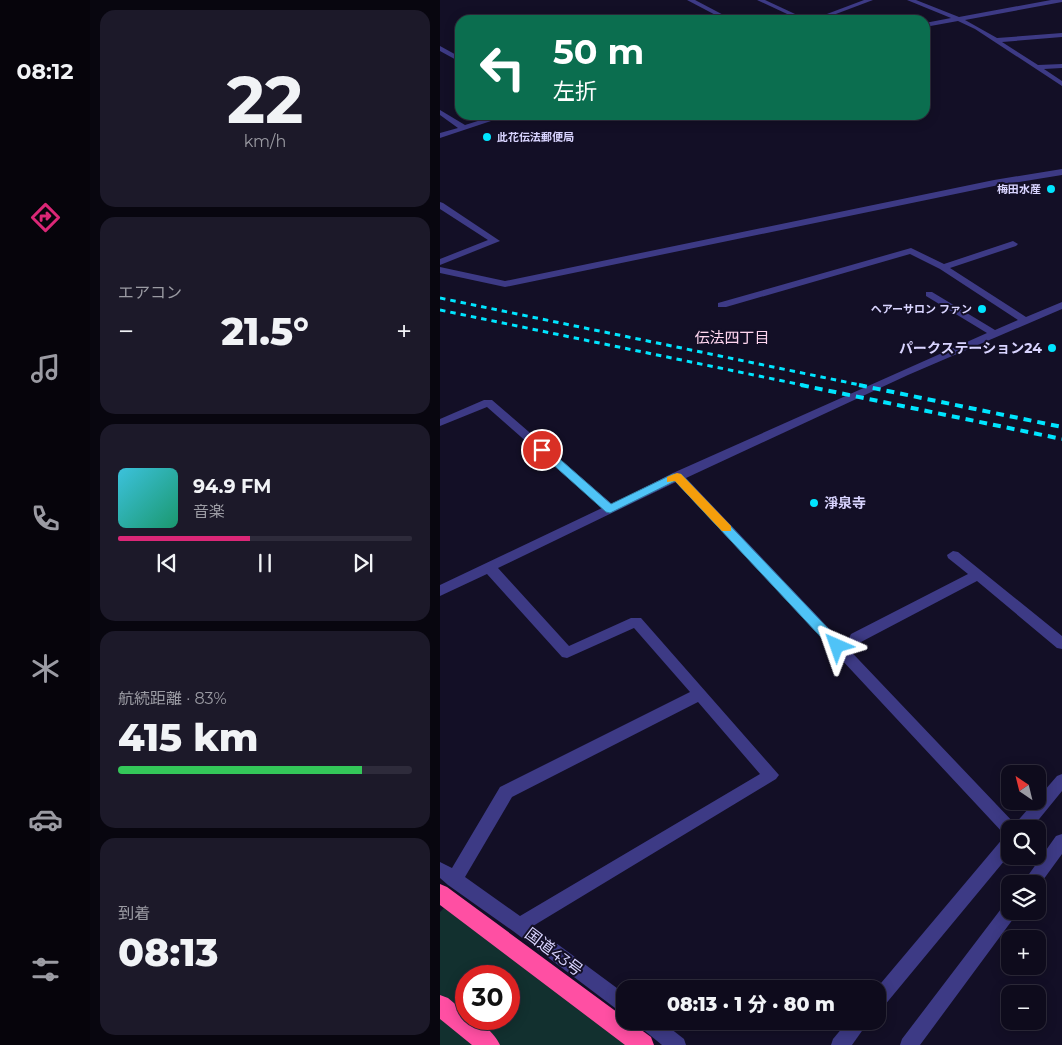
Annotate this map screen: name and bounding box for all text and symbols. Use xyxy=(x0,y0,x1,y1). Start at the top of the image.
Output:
text: 50 m xyxy=(553,30,644,73)
icon: left xyxy=(470,35,535,100)
text: 08:12 xyxy=(17,58,73,85)
text: 22 xyxy=(227,60,303,139)
text: 左折 xyxy=(553,78,597,105)
place label: 此花伝法郵便局 xyxy=(497,130,574,144)
marker: 此花伝法郵便局 xyxy=(481,131,493,143)
text: km/h xyxy=(244,132,286,151)
place label: 梅田水産 xyxy=(997,182,1041,196)
marker: 梅田水産 xyxy=(1045,183,1057,195)
icon: directions xyxy=(28,200,63,235)
text: エアコン xyxy=(118,283,182,302)
place label: ヘアーサロン ファン xyxy=(871,302,972,316)
marker: ヘアーサロン ファン xyxy=(976,303,988,315)
text: 21.5° xyxy=(221,308,309,355)
text: − xyxy=(118,314,134,348)
text: + xyxy=(396,314,412,348)
district label: 伝法四丁目 xyxy=(694,328,770,347)
place label: パークステーション24 xyxy=(899,339,1042,357)
marker: パークステーション24 xyxy=(1046,342,1058,354)
icon: music xyxy=(28,351,63,386)
pin xyxy=(521,429,563,471)
icon: arrive xyxy=(528,436,556,464)
text: 94.9 FM xyxy=(193,475,271,498)
place label: 淨泉寺 xyxy=(824,494,866,512)
marker: 淨泉寺 xyxy=(808,497,820,509)
icon: phone xyxy=(28,501,63,536)
text: 音楽 xyxy=(193,502,225,521)
icon: previous xyxy=(153,549,181,577)
icon: pause xyxy=(251,549,279,577)
icon: next xyxy=(349,549,377,577)
position arrow xyxy=(810,619,862,671)
icon: climate xyxy=(28,651,63,686)
text: 航続距離 · 83% xyxy=(118,689,227,708)
text: 415 km xyxy=(118,714,259,761)
north arrow xyxy=(1001,765,1046,810)
map controls xyxy=(1001,765,1046,1030)
icon: car xyxy=(28,802,63,837)
button: search xyxy=(1001,820,1046,865)
button: layers xyxy=(1001,875,1046,920)
text: 到着 xyxy=(118,904,150,923)
street label: 国道43号 xyxy=(521,924,587,980)
text: 08:13 xyxy=(118,929,219,976)
button: + xyxy=(1001,930,1046,975)
icon: filters xyxy=(28,952,63,987)
speed limit sign: 30 xyxy=(455,965,520,1030)
button: − xyxy=(1001,985,1046,1030)
text: 08:13 · 1 分 · 80 m xyxy=(667,993,835,1016)

